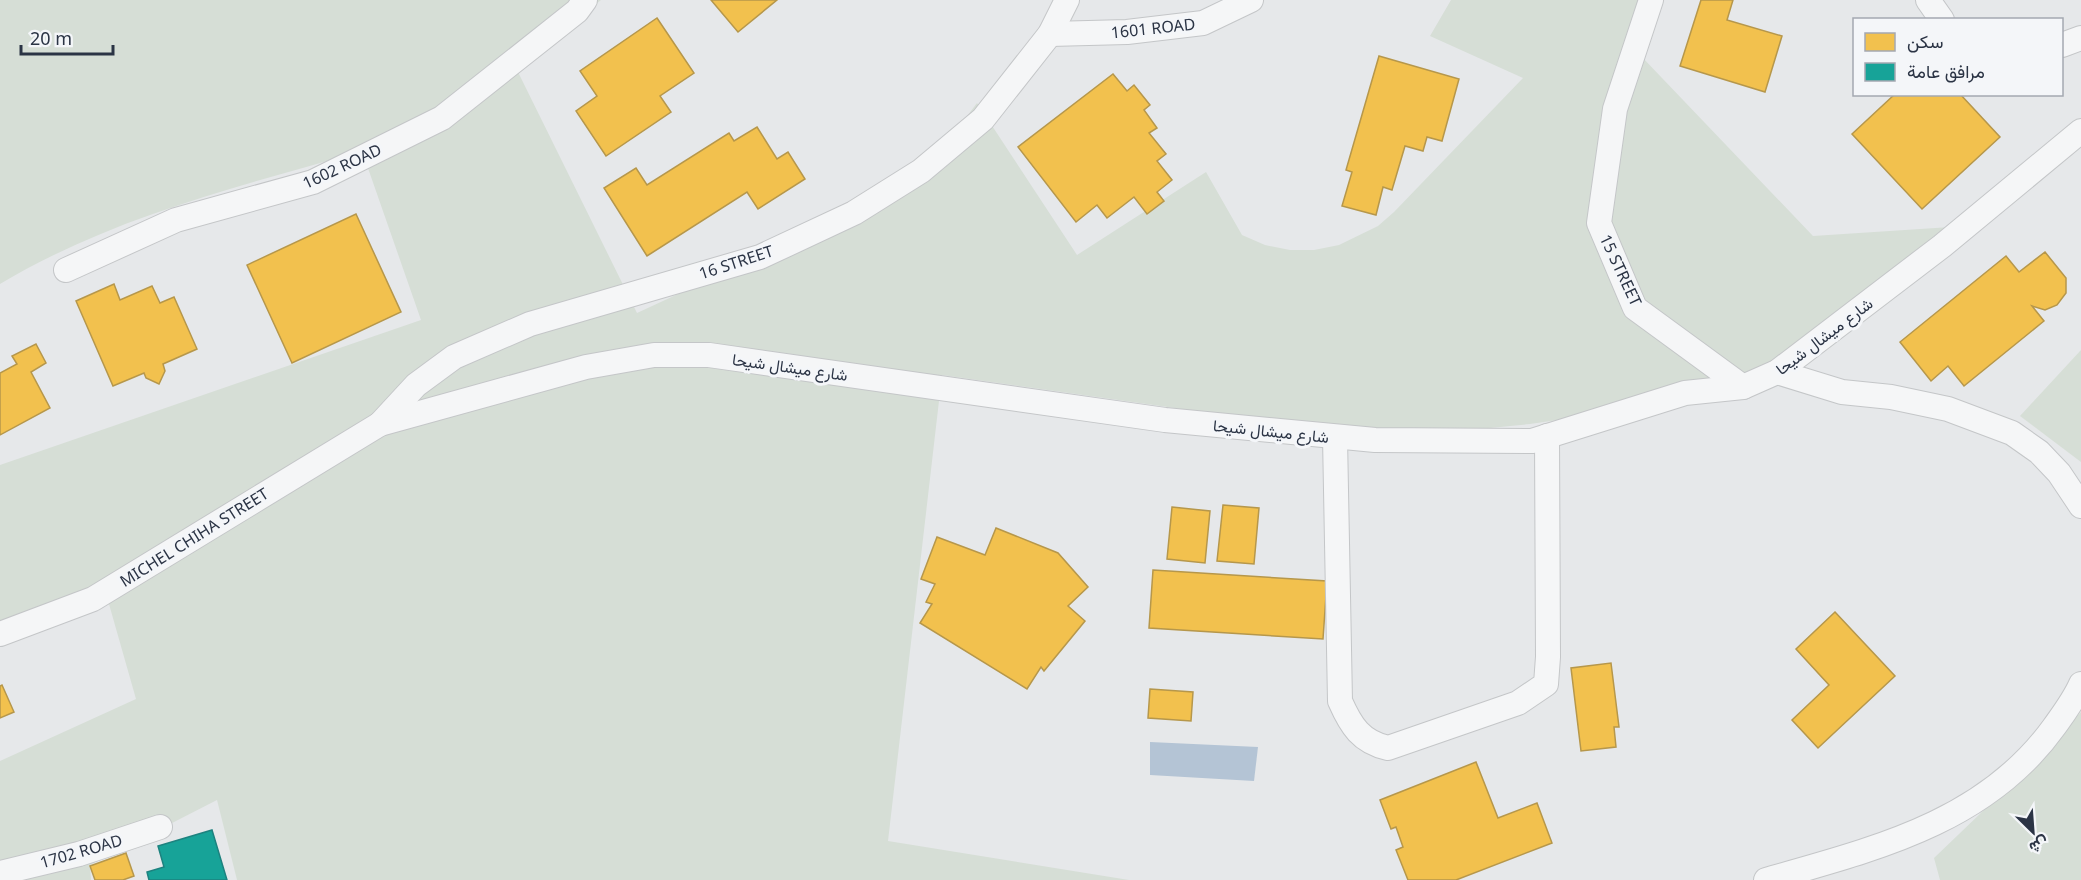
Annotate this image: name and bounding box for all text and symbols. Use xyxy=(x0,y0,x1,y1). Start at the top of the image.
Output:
street label: 1601 ROAD xyxy=(1110,13,1196,43)
scale bar xyxy=(21,18,112,56)
legend xyxy=(1853,18,2063,96)
text: 20 m xyxy=(30,26,72,50)
text: سكن xyxy=(1907,29,1943,53)
text: مرافق عامة xyxy=(1907,59,1985,83)
street label: 1602 ROAD xyxy=(299,138,385,194)
street label: 15 STREET xyxy=(1595,231,1647,310)
street label: 16 STREET xyxy=(696,240,776,284)
street label: شارع ميشال شيحا xyxy=(1771,292,1878,381)
street label: شارع ميشال شيحا xyxy=(731,348,849,387)
street label: شارع ميشال شيحا xyxy=(1212,414,1330,449)
street label: MICHEL CHIHA STREET xyxy=(116,482,273,592)
north arrow xyxy=(2003,802,2063,862)
street label: 1702 ROAD xyxy=(37,829,125,873)
text: ش xyxy=(2026,832,2053,860)

